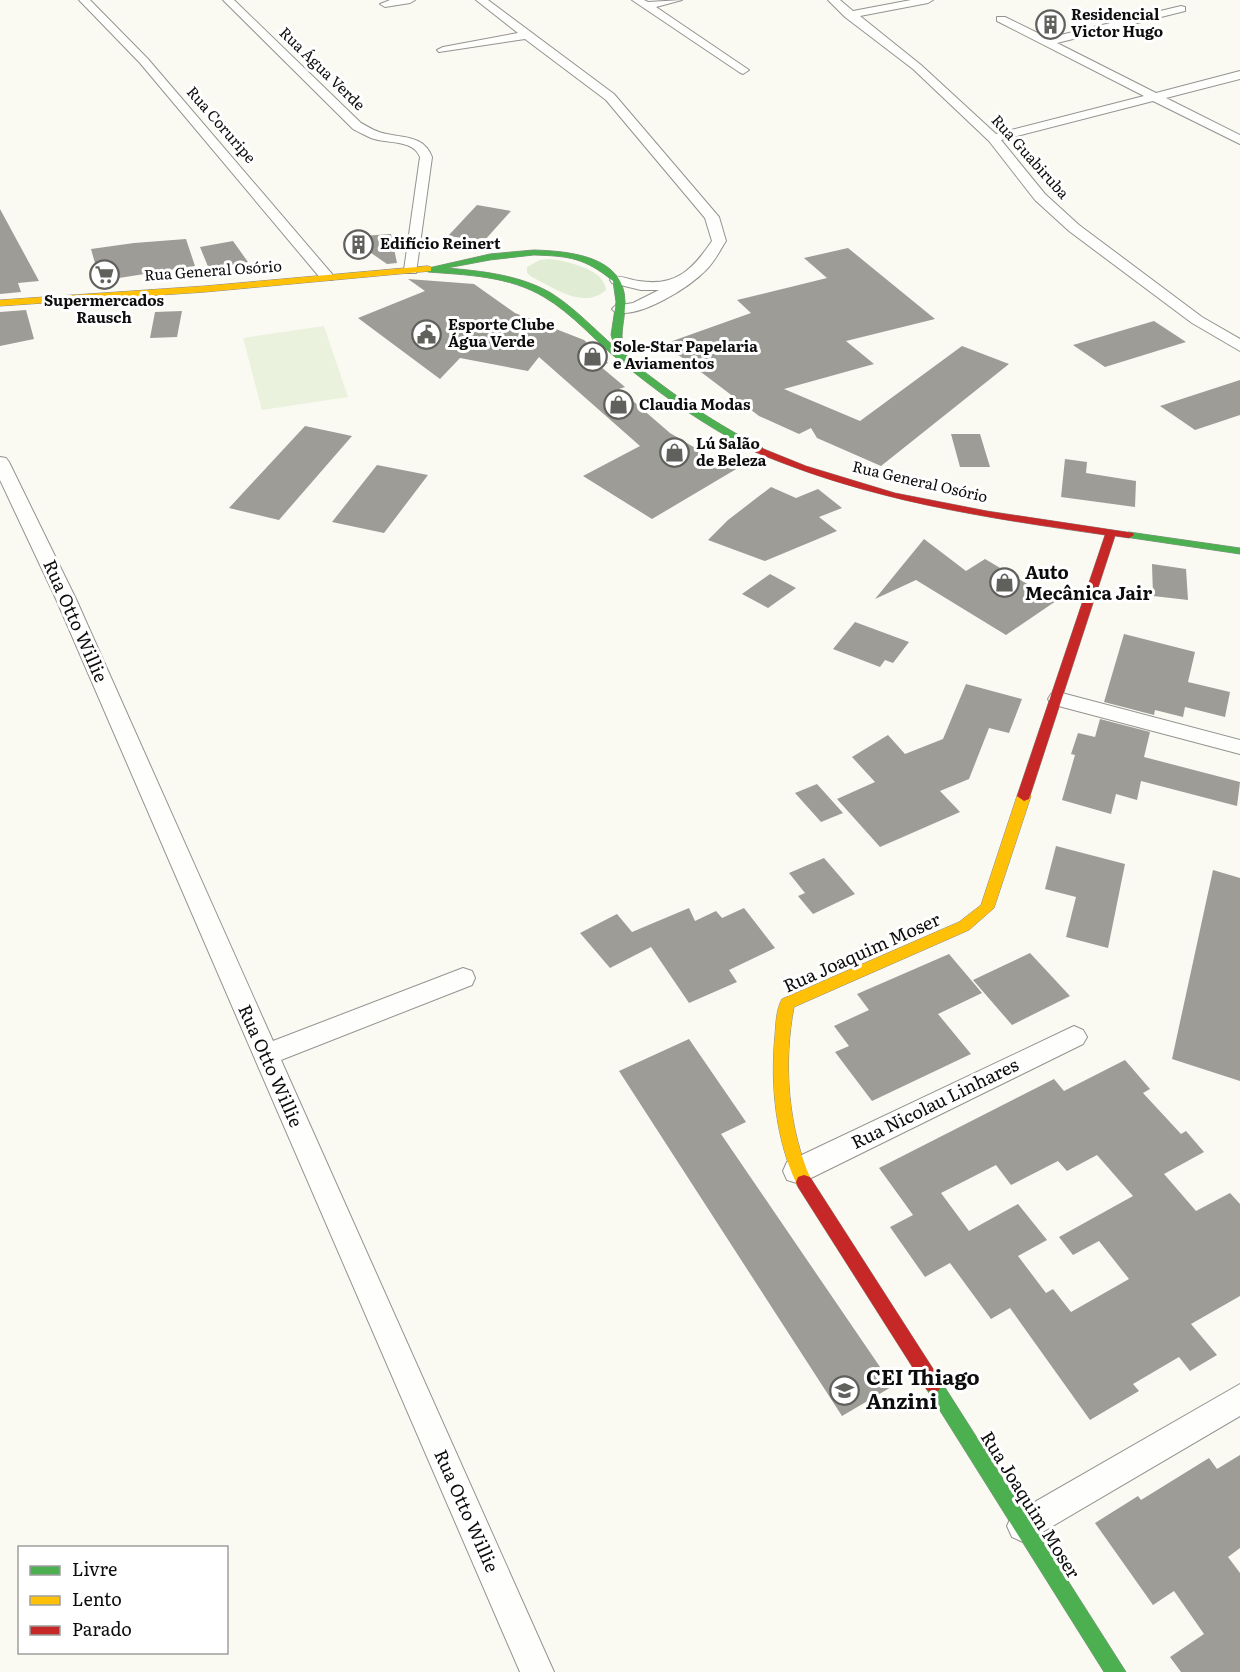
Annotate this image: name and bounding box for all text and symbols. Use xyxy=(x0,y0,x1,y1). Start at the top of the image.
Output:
place label: Residencial Victor Hugo xyxy=(1071,2,1163,42)
building icon: Residencial Victor Hugo xyxy=(1034,8,1066,40)
street label: Rua Água Verde xyxy=(275,21,371,115)
street label: Rua Coruripe xyxy=(182,80,262,168)
street label: Rua Guabiruba xyxy=(987,109,1076,204)
building icon: Edifício Reinert xyxy=(343,228,375,260)
place label: Edifício Reinert xyxy=(380,231,501,254)
street label: Rua General Osório xyxy=(143,253,283,286)
supermarket icon: Supermercados Rausch xyxy=(88,258,120,290)
place label: Supermercados Rausch xyxy=(44,288,165,328)
place label: Esporte Clube Água Verde xyxy=(448,312,555,352)
public building icon: Esporte Clube Água Verde xyxy=(411,318,443,350)
place label: Sole-Star Papelaria e Aviamentos xyxy=(613,334,758,374)
shop icon: Sole-Star Papelaria e Aviamentos xyxy=(576,340,608,372)
shop icon: Claudia Modas xyxy=(602,389,634,421)
place label: Claudia Modas xyxy=(639,392,751,415)
place label: Lú Salão de Beleza xyxy=(696,431,767,471)
shop icon: Lú Salão de Beleza xyxy=(659,437,691,469)
street label: Rua General Osório xyxy=(850,454,990,507)
street label: Rua Otto Willie xyxy=(37,555,116,686)
place label: Auto Mecânica Jair xyxy=(1025,558,1152,606)
shop icon: Auto Mecânica Jair xyxy=(988,567,1020,599)
street label: Rua Joaquim Moser xyxy=(779,905,945,998)
street label: Rua Otto Willie xyxy=(232,1000,311,1131)
street label: Rua Nicolau Linhares xyxy=(846,1050,1023,1155)
place label: CEI Thiago Anzini xyxy=(866,1360,980,1415)
school or university icon: CEI Thiago Anzini xyxy=(829,1374,861,1406)
street label: Rua Joaquim Moser xyxy=(975,1425,1088,1584)
street label: Rua Otto Willie xyxy=(428,1445,507,1576)
legend xyxy=(18,1546,228,1654)
text: Livre xyxy=(72,1555,117,1582)
text: Lento xyxy=(72,1585,122,1612)
text: Parado xyxy=(72,1615,132,1642)

